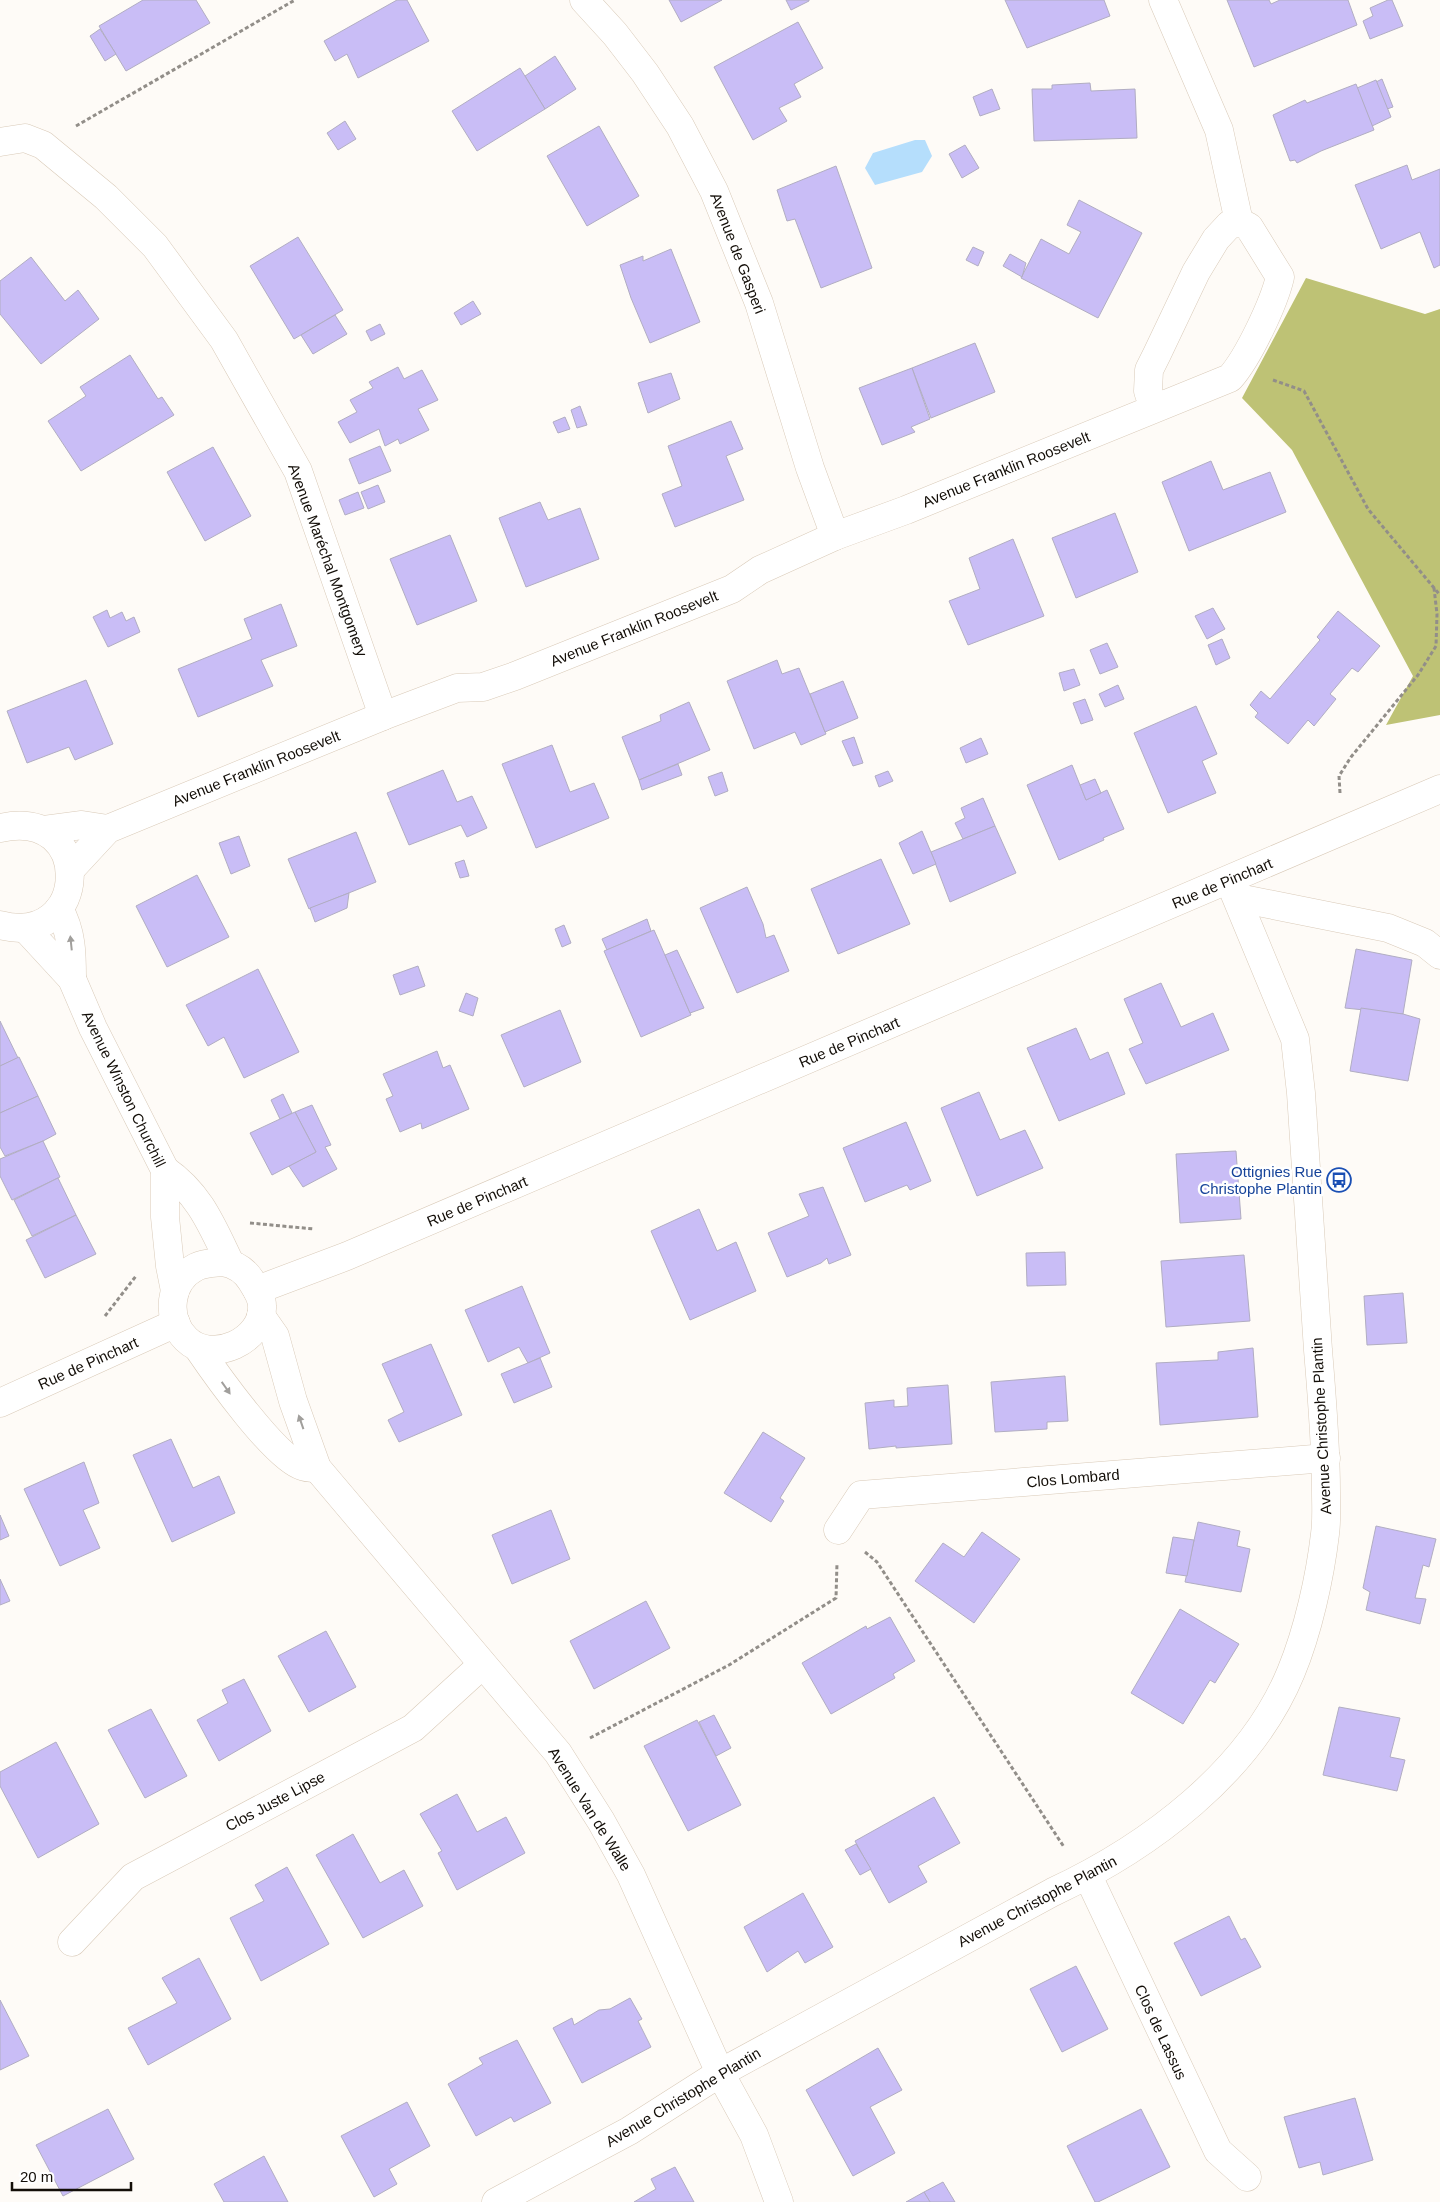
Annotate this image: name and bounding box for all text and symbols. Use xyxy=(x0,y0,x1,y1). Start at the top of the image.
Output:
street label: Avenue de Gasperi xyxy=(707,190,769,316)
street label: Avenue Franklin Roosevelt xyxy=(920,427,1093,510)
street label: Avenue Maréchal Montgomery xyxy=(285,461,371,659)
street label: Avenue Franklin Roosevelt xyxy=(548,586,721,669)
street label: Avenue Franklin Roosevelt xyxy=(170,726,343,809)
street label: Rue de Pinchart xyxy=(1169,854,1276,912)
one-way arrow xyxy=(67,935,75,951)
street label: Avenue Winston Churchill xyxy=(79,1008,169,1170)
street label: Rue de Pinchart xyxy=(796,1013,903,1071)
place label: Ottignies Rue Christophe Plantin xyxy=(1199,1163,1322,1197)
bus stop icon: Ottignies Rue Christophe Plantin xyxy=(1326,1167,1352,1193)
street label: Rue de Pinchart xyxy=(424,1172,531,1230)
street label: Rue de Pinchart xyxy=(35,1333,141,1393)
street label: Avenue Christophe Plantin xyxy=(1308,1337,1334,1515)
one-way arrow xyxy=(221,1381,231,1395)
one-way arrow xyxy=(297,1414,305,1429)
street label: Clos Lombard xyxy=(1026,1465,1120,1491)
street label: Avenue Van de Walle xyxy=(545,1744,635,1874)
street label: Clos Juste Lipse xyxy=(222,1768,328,1834)
street label: Avenue Christophe Plantin xyxy=(955,1852,1119,1950)
street label: Clos de Lassus xyxy=(1132,1982,1190,2082)
street label: Avenue Christophe Plantin xyxy=(603,2044,763,2150)
scale bar xyxy=(12,2160,131,2192)
text: 20 m xyxy=(20,2168,53,2185)

